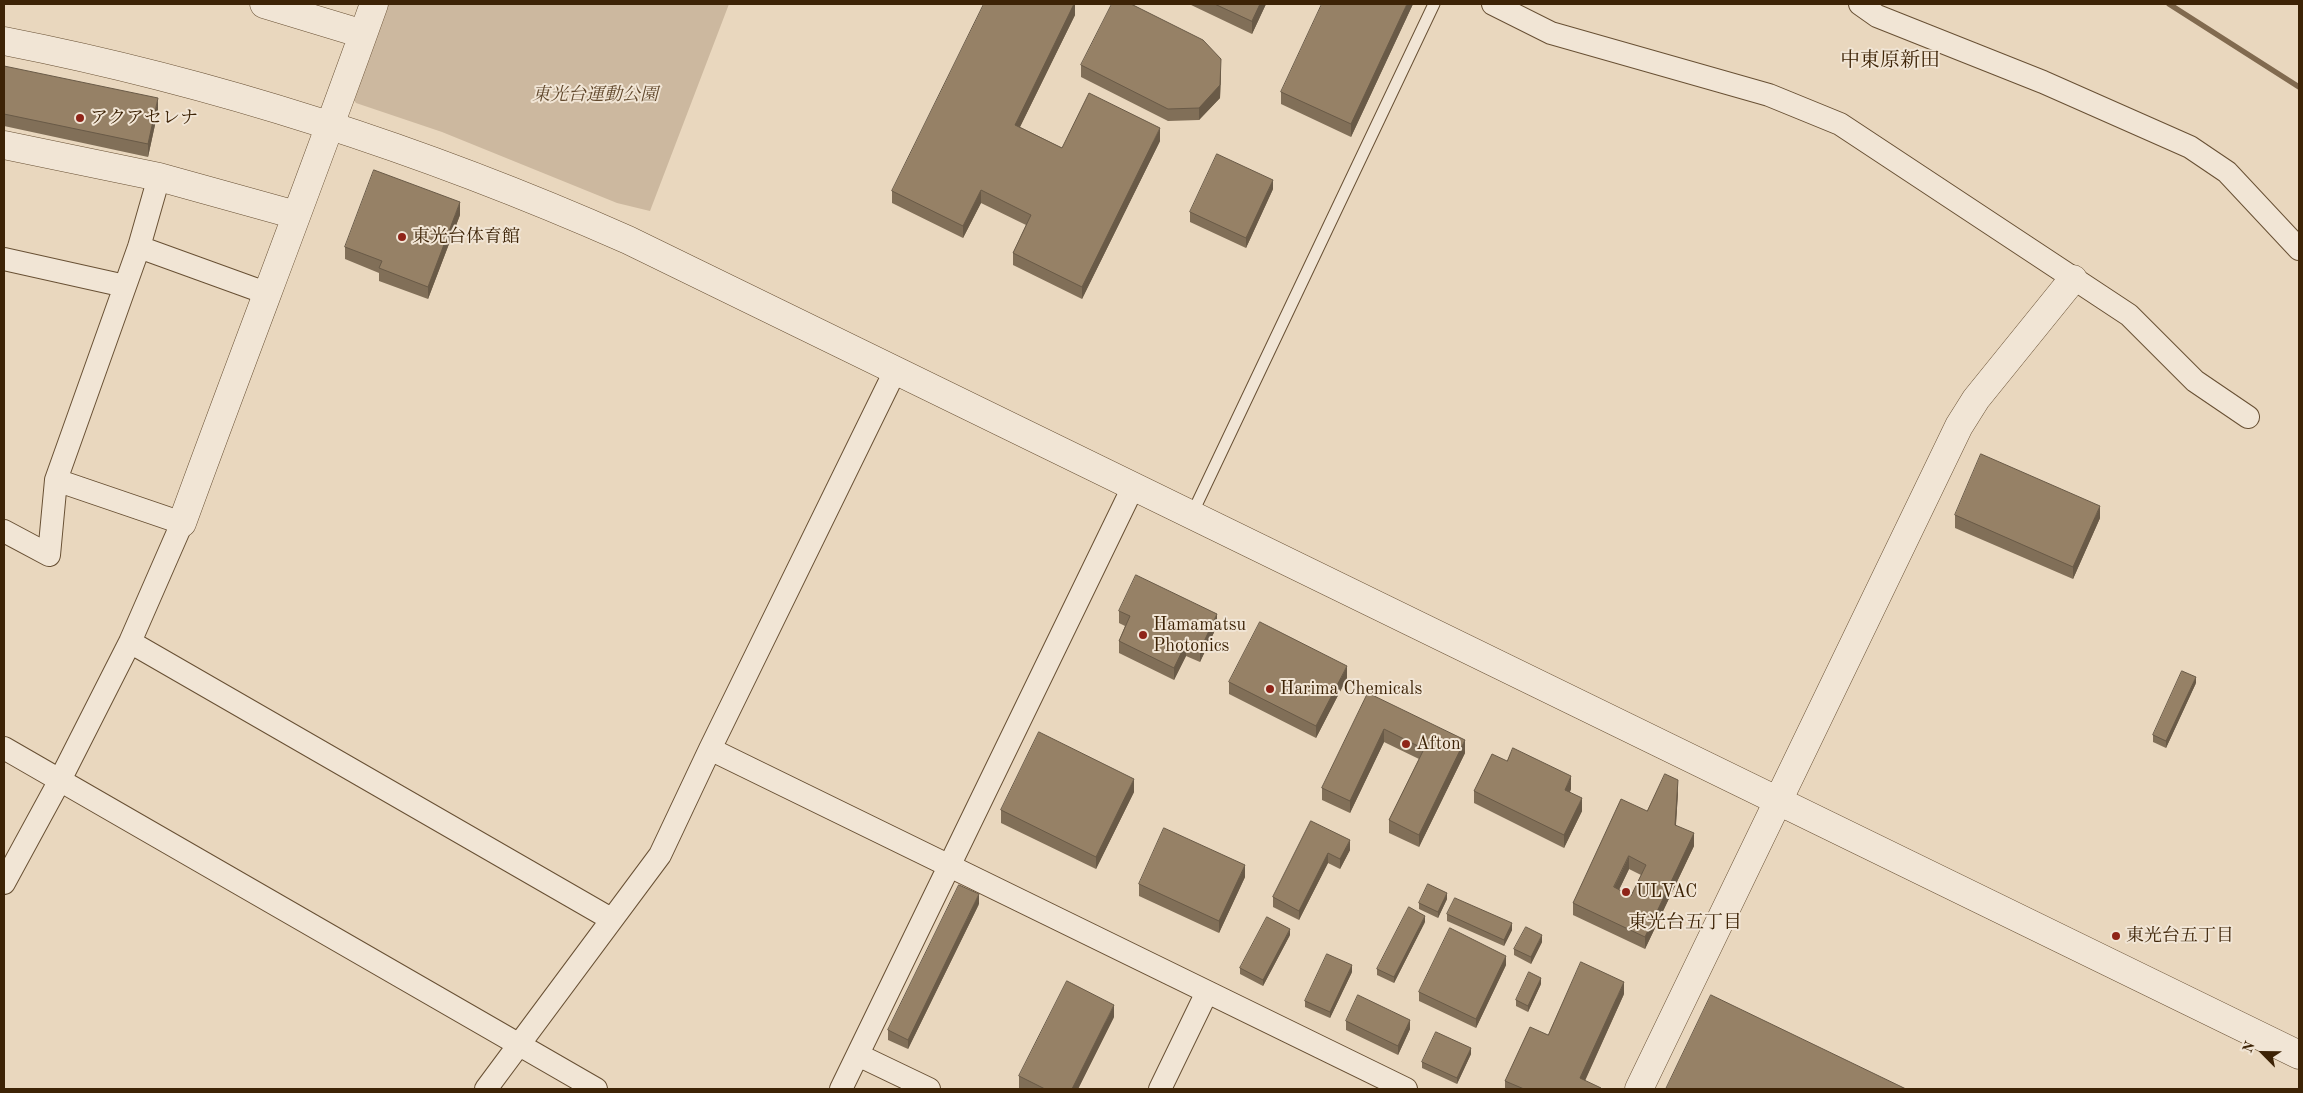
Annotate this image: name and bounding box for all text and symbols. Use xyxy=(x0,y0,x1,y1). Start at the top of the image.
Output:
district label: 中東原新田 xyxy=(1840,49,1940,73)
park label: 東光台運動公園 xyxy=(532,84,658,106)
place label: アクアセレナ xyxy=(90,107,198,129)
marker: アクアセレナ xyxy=(74,112,86,124)
place label: 東光台体育館 xyxy=(412,226,520,248)
marker: 東光台体育館 xyxy=(396,231,408,243)
place label: Hamamatsu Photonics xyxy=(1153,614,1246,656)
marker: Hamamatsu Photonics xyxy=(1137,629,1149,641)
place label: Harima Chemicals xyxy=(1280,678,1422,700)
marker: Harima Chemicals xyxy=(1264,683,1276,695)
place label: Afton xyxy=(1416,733,1461,755)
marker: Afton xyxy=(1400,738,1412,750)
place label: ULVAC xyxy=(1636,881,1697,903)
marker: ULVAC xyxy=(1620,886,1632,898)
district label: 東光台五丁目 xyxy=(1628,912,1742,934)
place label: 東光台五丁目 xyxy=(2126,925,2234,947)
marker: 東光台五丁目 xyxy=(2110,930,2122,942)
north arrow xyxy=(2238,1028,2288,1078)
text: N xyxy=(2241,1039,2258,1055)

